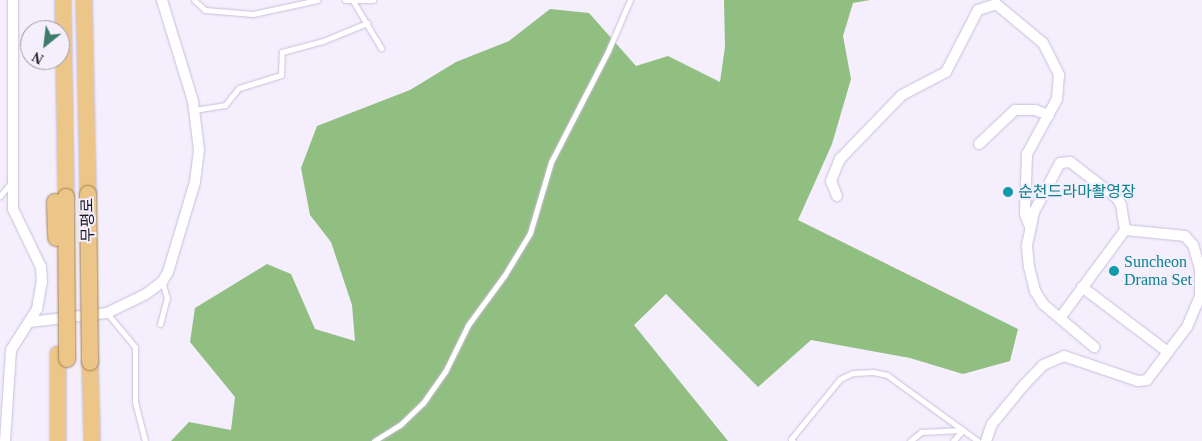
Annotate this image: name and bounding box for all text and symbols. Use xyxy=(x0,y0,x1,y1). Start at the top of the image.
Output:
north arrow xyxy=(20,20,70,70)
text: N xyxy=(30,49,46,67)
place label: 순천드라마촬영장 xyxy=(1018,182,1136,202)
marker: 순천드라마촬영장 xyxy=(1002,186,1014,198)
street label: 무평로 xyxy=(78,198,98,242)
place label: Suncheon Drama Set xyxy=(1124,252,1192,290)
marker: Suncheon Drama Set xyxy=(1108,265,1120,277)

